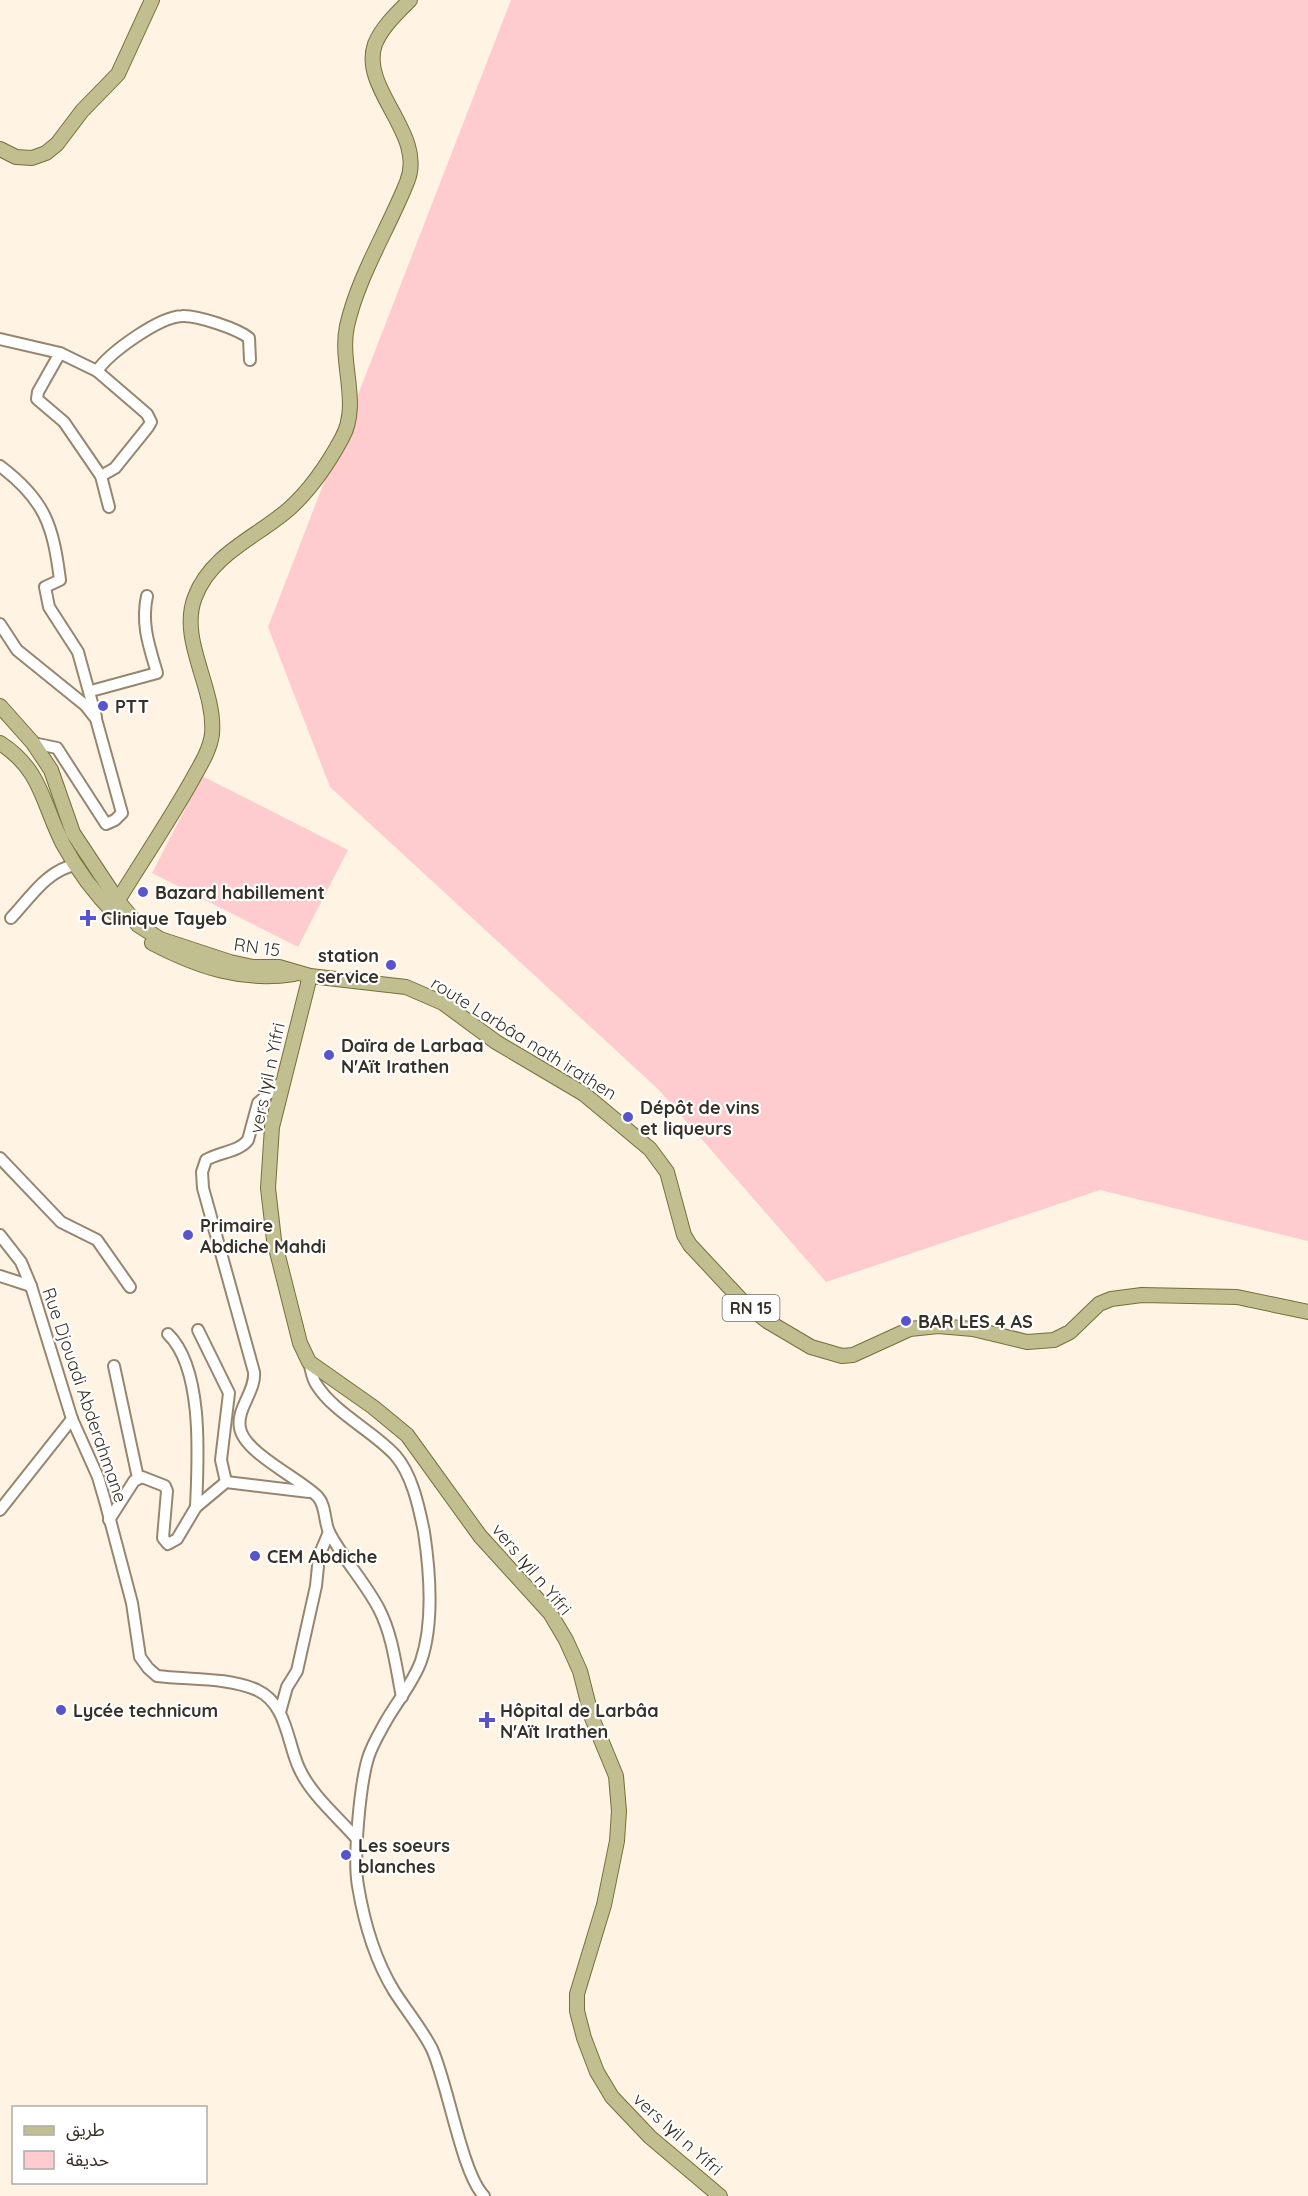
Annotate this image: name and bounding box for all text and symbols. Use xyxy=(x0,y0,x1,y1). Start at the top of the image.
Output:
place label: PTT xyxy=(115,695,149,718)
marker: PTT xyxy=(96,699,110,713)
place label: Bazard habillement xyxy=(155,881,325,904)
marker: Bazard habillement xyxy=(136,885,150,899)
place label: Clinique Tayeb xyxy=(101,907,227,930)
marker: Clinique Tayeb xyxy=(79,909,97,927)
street label: RN 15 xyxy=(232,932,282,962)
place label: station service xyxy=(317,944,379,988)
marker: station service xyxy=(384,958,398,972)
street label: route Larbâa nath irathen xyxy=(427,971,621,1105)
street label: vers Iγil n Yifri xyxy=(244,1020,290,1136)
place label: Daïra de Larbaa N'Aït Irathen xyxy=(341,1034,484,1078)
marker: Daïra de Larbaa N'Aït Irathen xyxy=(322,1048,336,1062)
place label: Dépôt de vins et liqueurs xyxy=(640,1096,760,1140)
marker: Dépôt de vins et liqueurs xyxy=(621,1110,635,1124)
place label: Primaire Abdiche Mahdi xyxy=(200,1214,326,1258)
marker: Primaire Abdiche Mahdi xyxy=(181,1228,195,1242)
street label: Rue Djouadi Abderahmane xyxy=(37,1284,133,1506)
road number: RN 15 xyxy=(722,1295,780,1321)
place label: BAR LES 4 AS xyxy=(918,1310,1033,1333)
marker: BAR LES 4 AS xyxy=(899,1314,913,1328)
street label: vers Iγil n Yifri xyxy=(487,1518,577,1620)
place label: CEM Abdiche xyxy=(267,1545,377,1568)
marker: CEM Abdiche xyxy=(248,1549,262,1563)
place label: Lycée technicum xyxy=(73,1699,218,1722)
place label: Hôpital de Larbâa N'Aït Irathen xyxy=(500,1699,659,1743)
marker: Lycée technicum xyxy=(54,1703,68,1717)
marker: Hôpital de Larbâa N'Aït Irathen xyxy=(478,1711,496,1729)
place label: Les soeurs blanches xyxy=(358,1834,450,1878)
marker: Les soeurs blanches xyxy=(339,1848,353,1862)
street label: vers Iγil n Yifri xyxy=(628,2088,728,2180)
legend xyxy=(12,2106,207,2184)
text: طريق xyxy=(66,2118,105,2141)
text: حديقة xyxy=(66,2148,109,2171)

